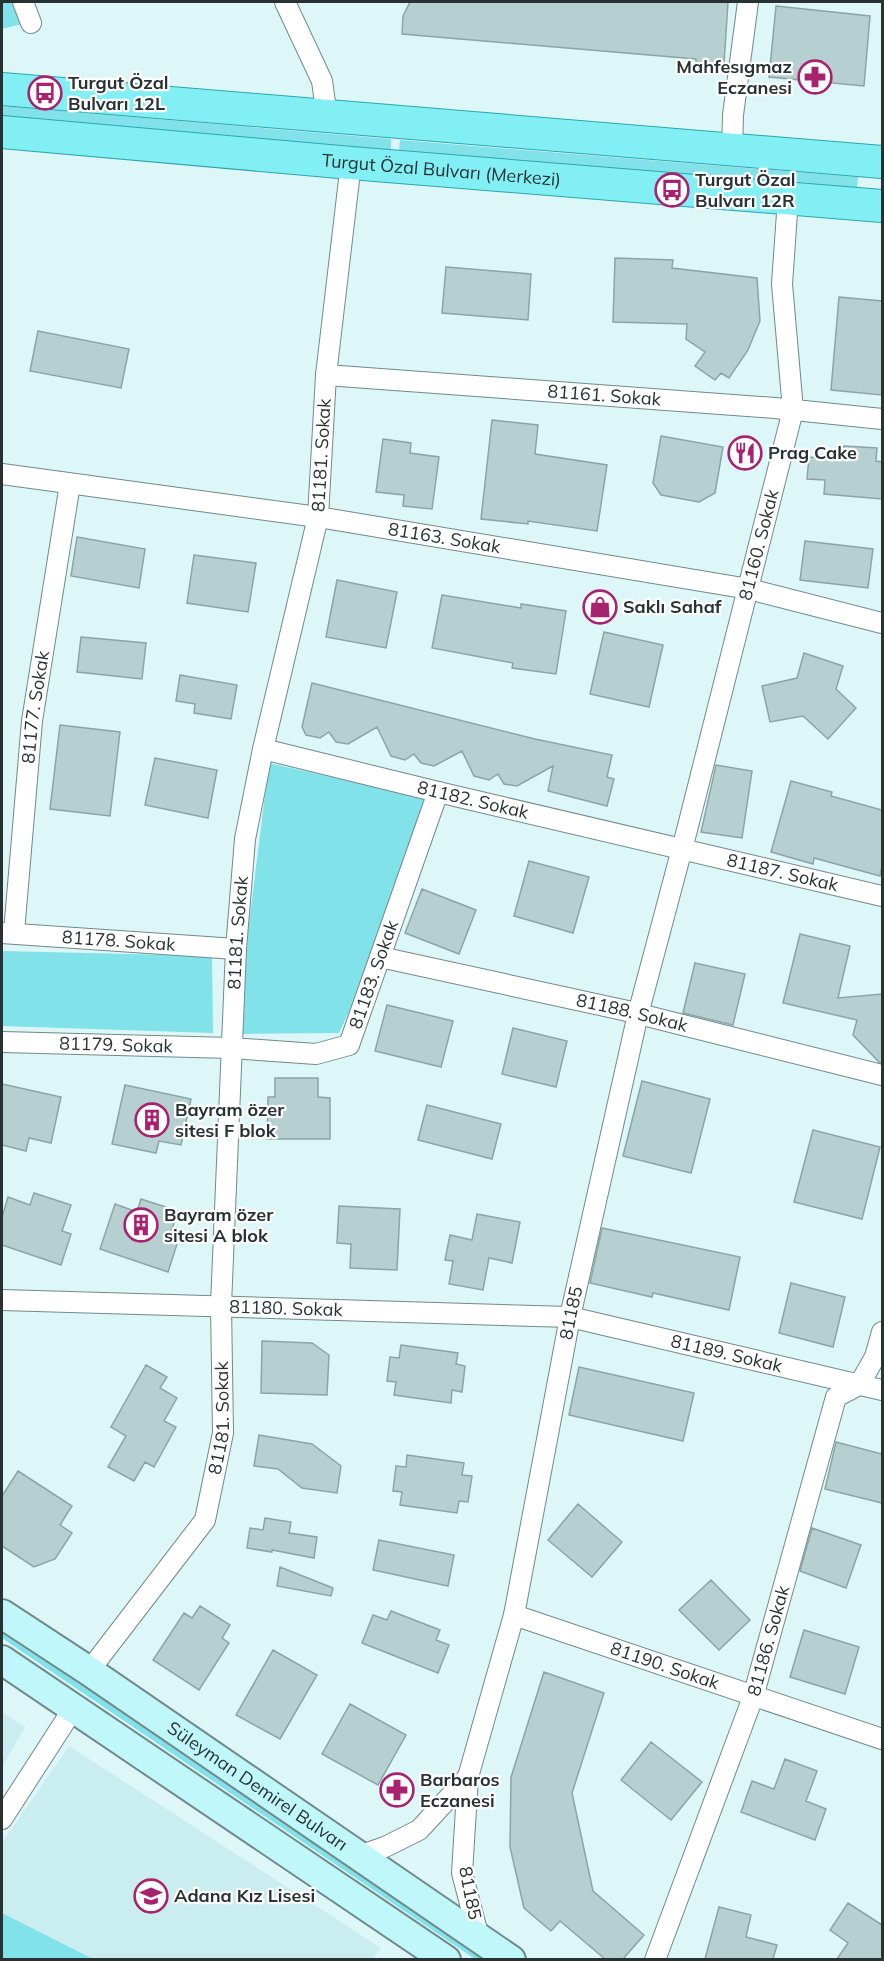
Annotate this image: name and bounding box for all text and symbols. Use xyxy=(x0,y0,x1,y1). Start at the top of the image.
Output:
place label: Mahfesıgmaz Eczanesi xyxy=(676,55,792,99)
pharmacy icon: Mahfesıgmaz Eczanesi xyxy=(797,59,833,95)
place label: Turgut Özal Bulvarı 12L xyxy=(68,71,169,115)
bus stop icon: Turgut Özal Bulvarı 12L xyxy=(27,75,63,111)
street label: Turgut Özal Bulvarı (Merkezi) xyxy=(321,148,562,191)
place label: Turgut Özal Bulvarı 12R xyxy=(695,168,796,212)
bus stop icon: Turgut Özal Bulvarı 12R xyxy=(654,172,690,208)
street label: 81161. Sokak xyxy=(547,379,663,411)
street label: 81181. Sokak xyxy=(306,397,336,513)
restaurant icon: Prag Cake xyxy=(727,435,763,471)
place label: Prag Cake xyxy=(768,441,857,464)
street label: 81160. Sokak xyxy=(733,486,784,603)
street label: 81163. Sokak xyxy=(386,517,503,558)
shop icon: Saklı Sahaf xyxy=(582,589,618,625)
place label: Saklı Sahaf xyxy=(623,595,722,618)
street label: 81177. Sokak xyxy=(16,648,54,764)
street label: 81182. Sokak xyxy=(415,775,532,824)
street label: 81187. Sokak xyxy=(725,848,841,897)
street label: 81181. Sokak xyxy=(222,874,253,990)
street label: 81183. Sokak xyxy=(344,916,403,1032)
street label: 81178. Sokak xyxy=(61,925,177,956)
street label: 81188. Sokak xyxy=(574,988,691,1037)
street label: 81179. Sokak xyxy=(59,1032,174,1057)
place label: Bayram özer sitesi F blok xyxy=(175,1098,285,1142)
building icon: Bayram özer sitesi F blok xyxy=(134,1102,170,1138)
place label: Bayram özer sitesi A blok xyxy=(164,1203,274,1247)
building icon: Bayram özer sitesi A blok xyxy=(123,1207,159,1243)
street label: 81185 xyxy=(554,1284,588,1342)
street label: 81180. Sokak xyxy=(229,1295,344,1321)
street label: 81189. Sokak xyxy=(669,1329,785,1377)
street label: 81181. Sokak xyxy=(203,1361,234,1476)
street label: 81186. Sokak xyxy=(742,1582,795,1698)
street label: 81190. Sokak xyxy=(607,1636,723,1695)
street label: Süleyman Demirel Bulvarı xyxy=(163,1716,352,1856)
place label: Barbaros Eczanesi xyxy=(420,1768,500,1812)
pharmacy icon: Barbaros Eczanesi xyxy=(379,1772,415,1808)
street label: 81185 xyxy=(454,1864,487,1922)
school or university icon: Adana Kız Lisesi xyxy=(133,1878,169,1914)
place label: Adana Kız Lisesi xyxy=(174,1884,315,1907)

